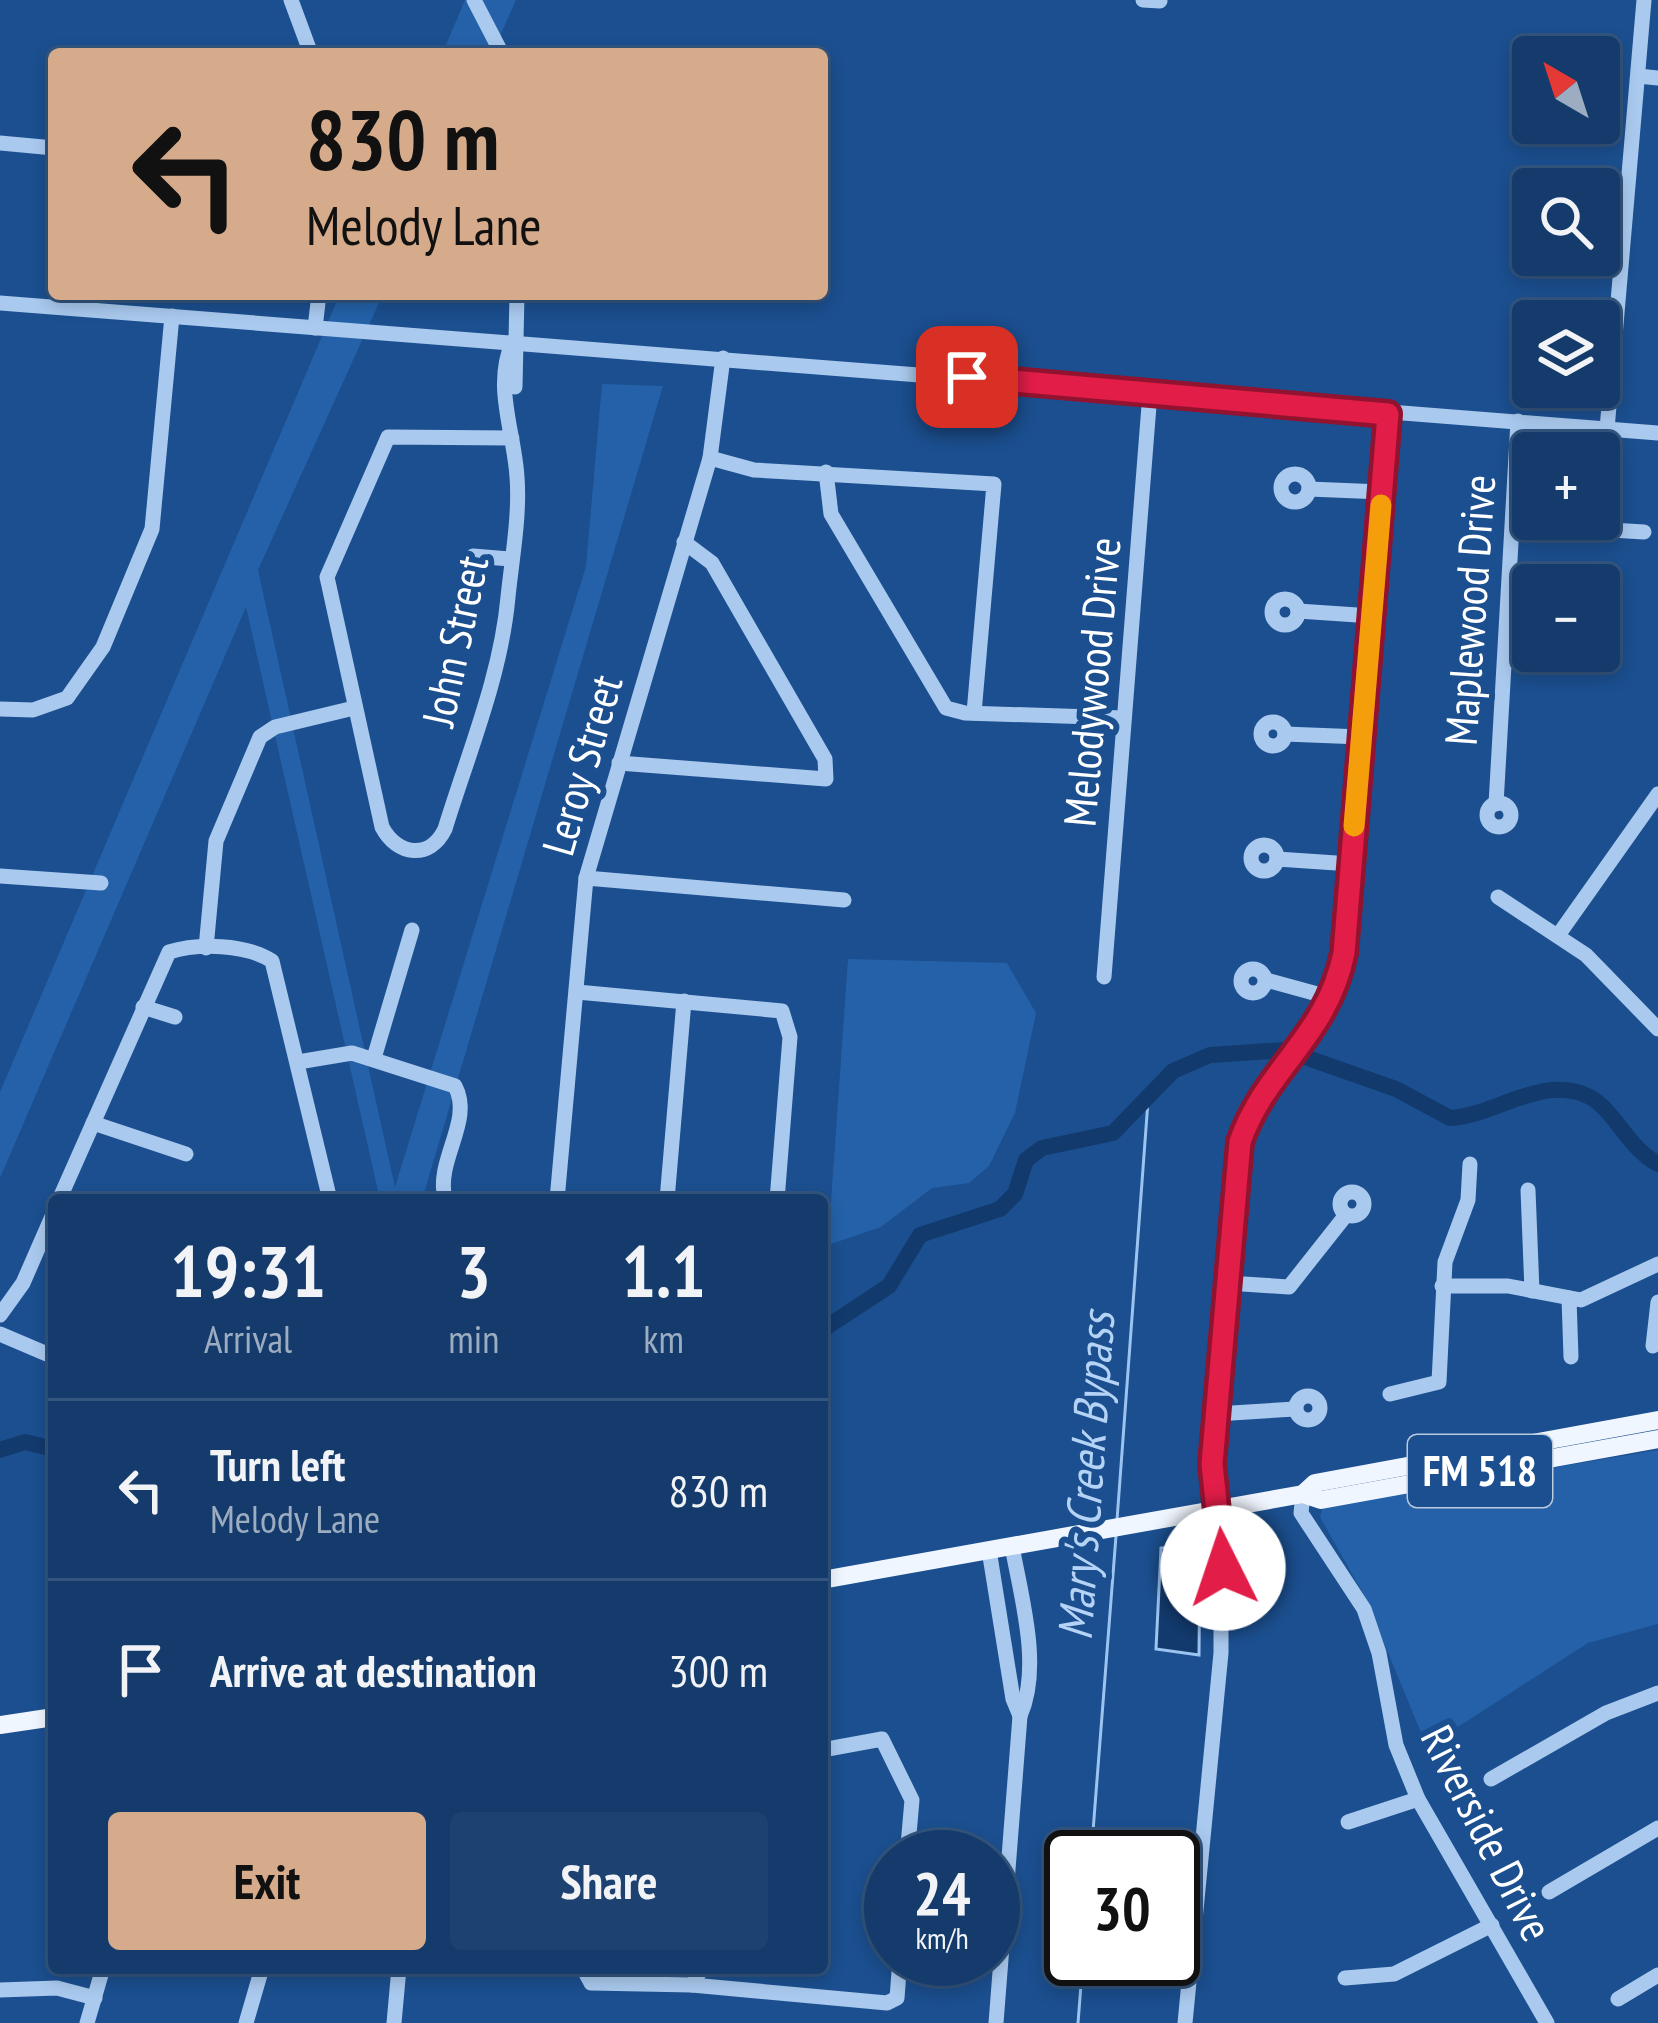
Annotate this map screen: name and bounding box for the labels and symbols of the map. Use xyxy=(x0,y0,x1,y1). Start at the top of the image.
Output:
north arrow xyxy=(1512,36,1620,144)
pin xyxy=(916,326,1018,428)
street label: Maplewood Drive xyxy=(1431,473,1507,747)
street label: Melodywood Drive xyxy=(1049,535,1133,829)
street label: John Street xyxy=(407,550,500,733)
street label: Leroy Street xyxy=(528,667,635,862)
water label: Mary's Creek Bypass xyxy=(1043,1305,1128,1642)
road number: FM 518 xyxy=(1408,1435,1552,1507)
position arrow xyxy=(1160,1505,1286,1631)
street label: Riverside Drive xyxy=(1409,1715,1567,1950)
speed limit sign: 30 xyxy=(1044,1830,1200,1986)

